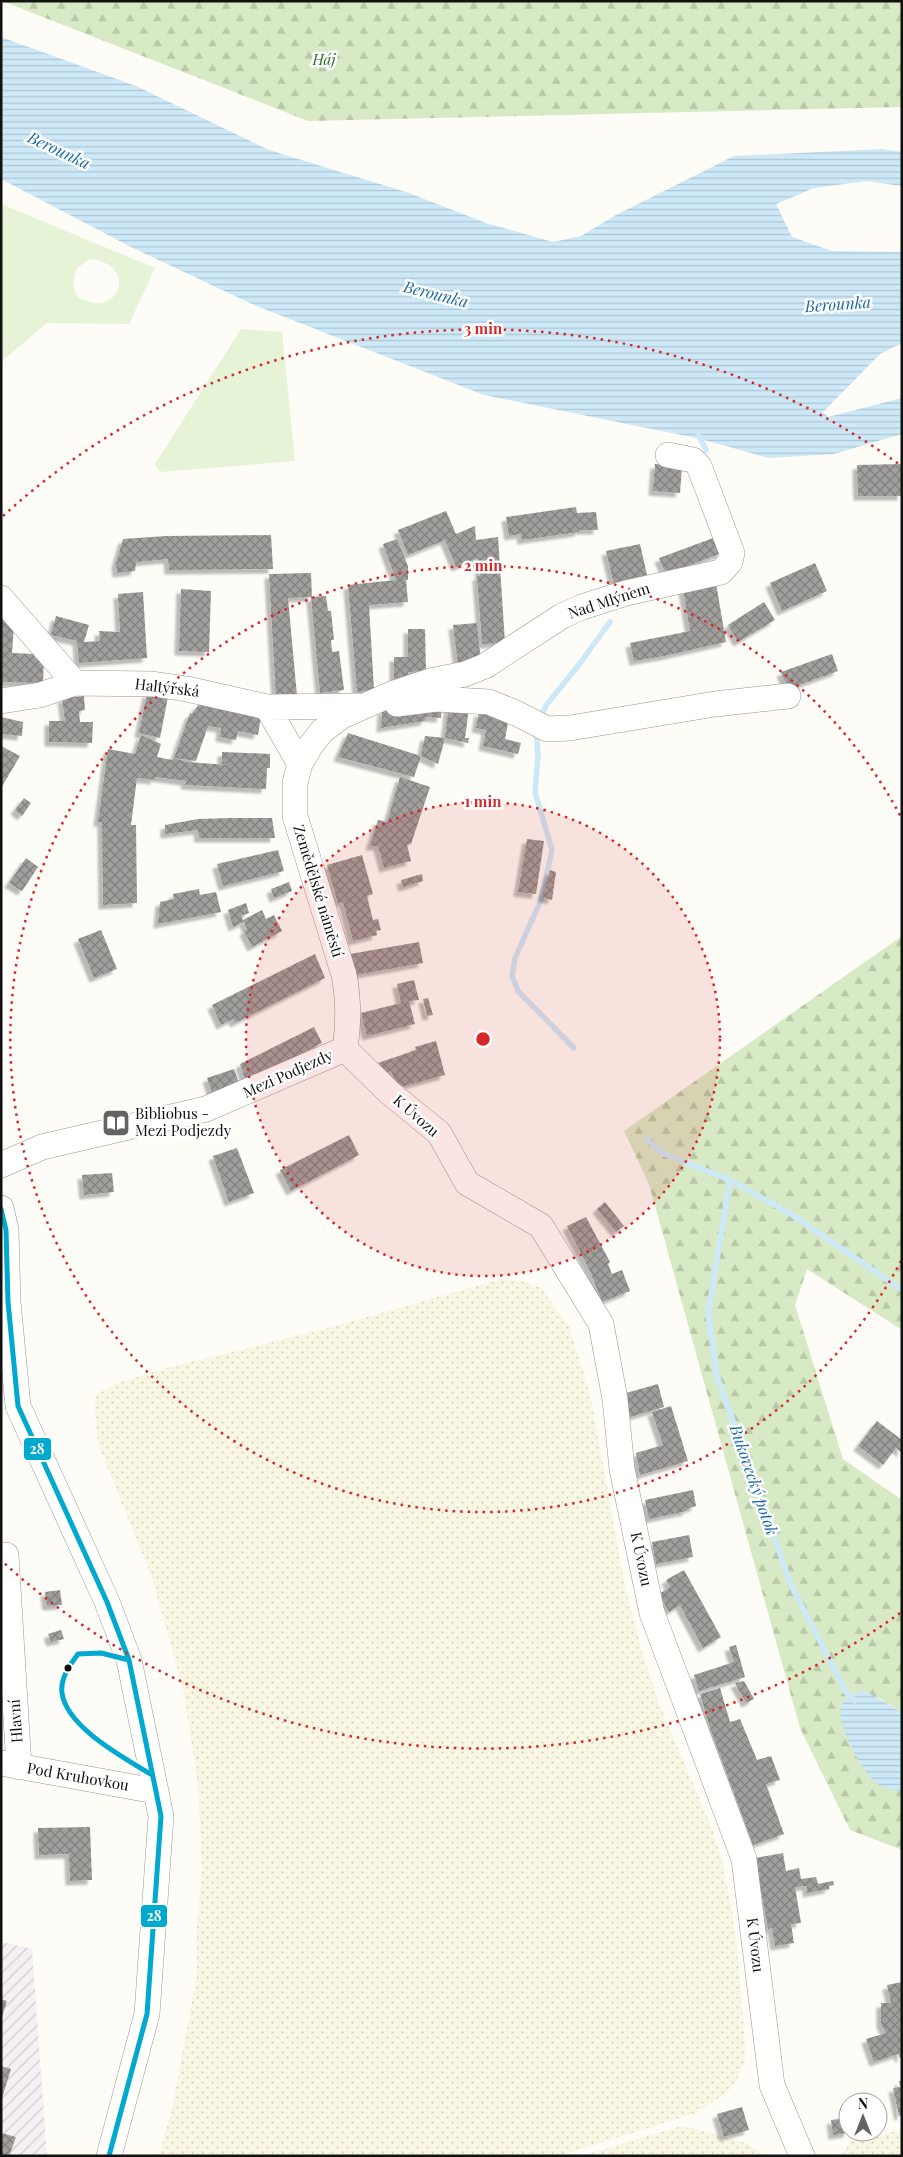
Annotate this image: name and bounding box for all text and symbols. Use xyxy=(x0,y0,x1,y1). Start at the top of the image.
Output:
park label: Háj xyxy=(312,49,336,69)
water label: Berounka xyxy=(24,126,94,173)
water label: Berounka xyxy=(400,275,471,312)
water label: Berounka xyxy=(803,291,872,316)
text: 3 min xyxy=(464,318,503,338)
text: 2 min xyxy=(464,555,503,575)
street label: Nad Mlýnem xyxy=(565,577,653,623)
street label: Haltýřská xyxy=(134,673,201,701)
text: 1 min xyxy=(465,791,502,811)
street label: Zemědělské náměstí xyxy=(289,822,349,960)
centre of rings xyxy=(474,1030,492,1048)
street label: Mezi Podjezdy xyxy=(240,1044,336,1102)
street label: K Úvozu xyxy=(389,1090,444,1141)
place label: Bibliobus - Mezi Podjezdy xyxy=(135,1103,232,1140)
library icon: Bibliobus - Mezi Podjezdy xyxy=(101,1108,131,1138)
water label: Bukovecký potok xyxy=(725,1421,783,1538)
line badge: 28 xyxy=(23,1437,52,1461)
text: 28 xyxy=(29,1439,45,1458)
street label: K Úvozu xyxy=(626,1530,658,1588)
unlabelled marker xyxy=(63,1663,73,1673)
street label: Hlavní xyxy=(3,1698,27,1744)
street label: Pod Kruhovkou xyxy=(26,1757,131,1795)
line badge: 28 xyxy=(140,1904,168,1928)
text: 28 xyxy=(146,1906,162,1925)
street label: K Úvozu xyxy=(743,1916,769,1974)
north arrow xyxy=(838,2092,888,2142)
text: N xyxy=(858,2094,868,2113)

